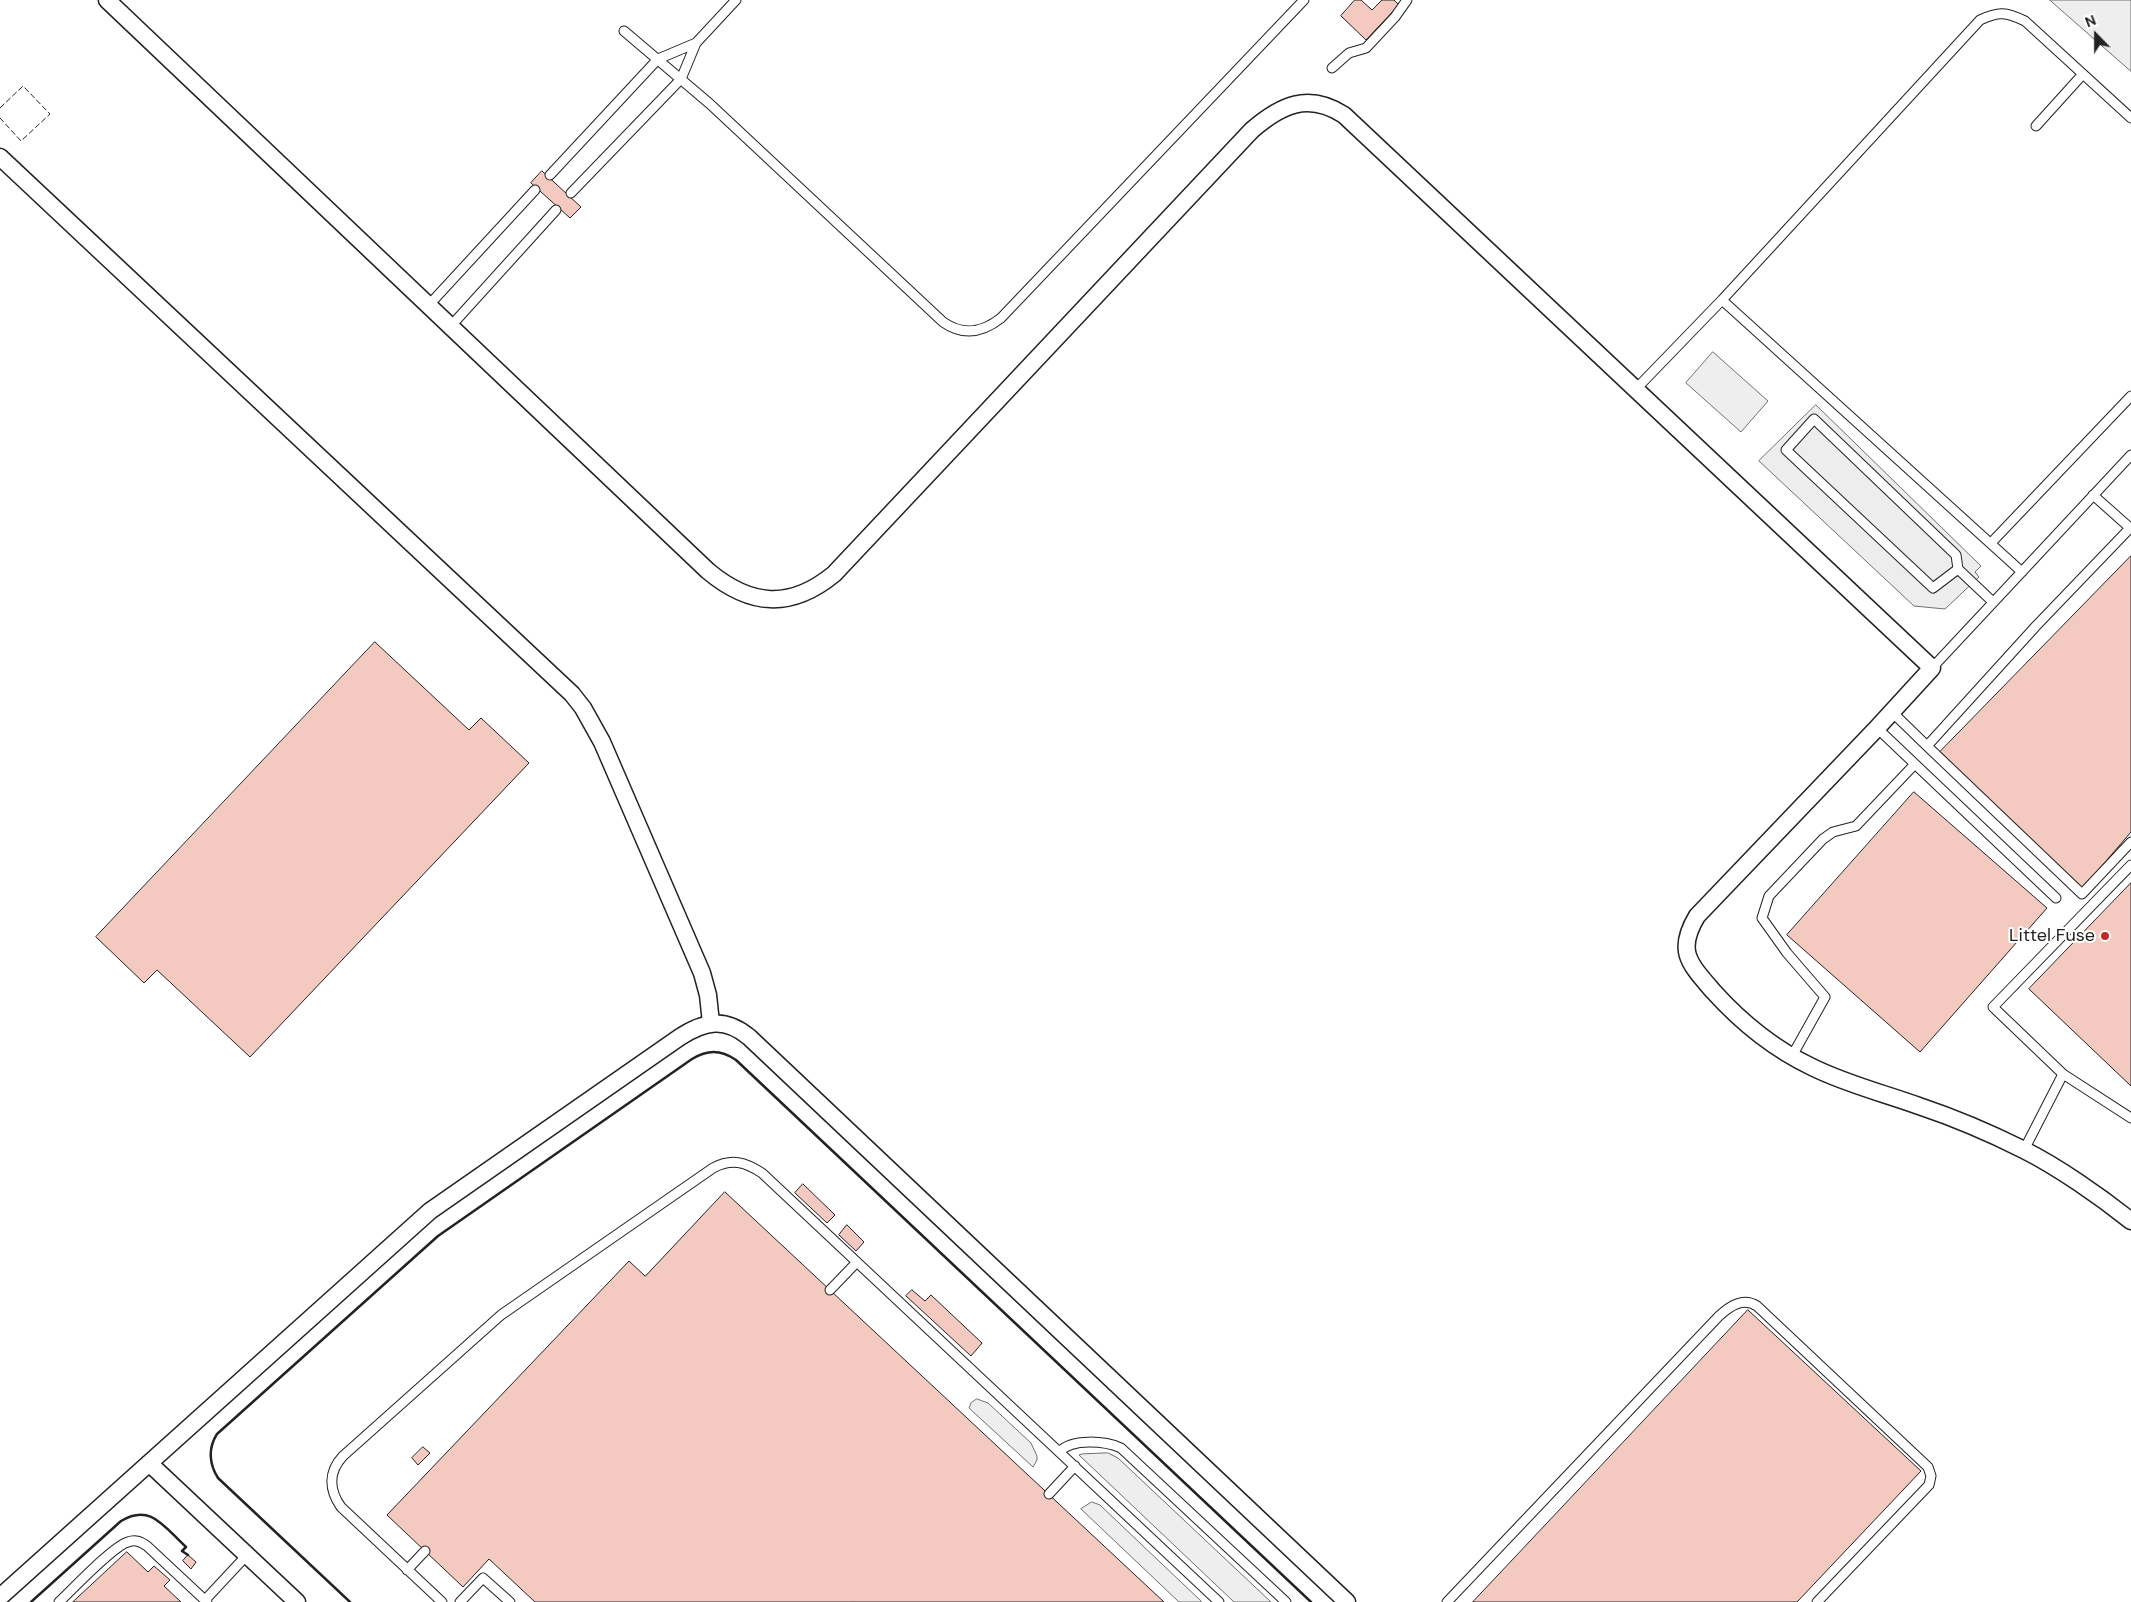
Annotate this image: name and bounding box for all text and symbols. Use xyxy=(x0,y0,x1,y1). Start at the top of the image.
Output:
north arrow xyxy=(2071,10,2121,60)
text: N xyxy=(2082,11,2098,31)
place label: Littel Fuse xyxy=(2009,925,2095,947)
marker: Littel Fuse xyxy=(2099,930,2111,942)

